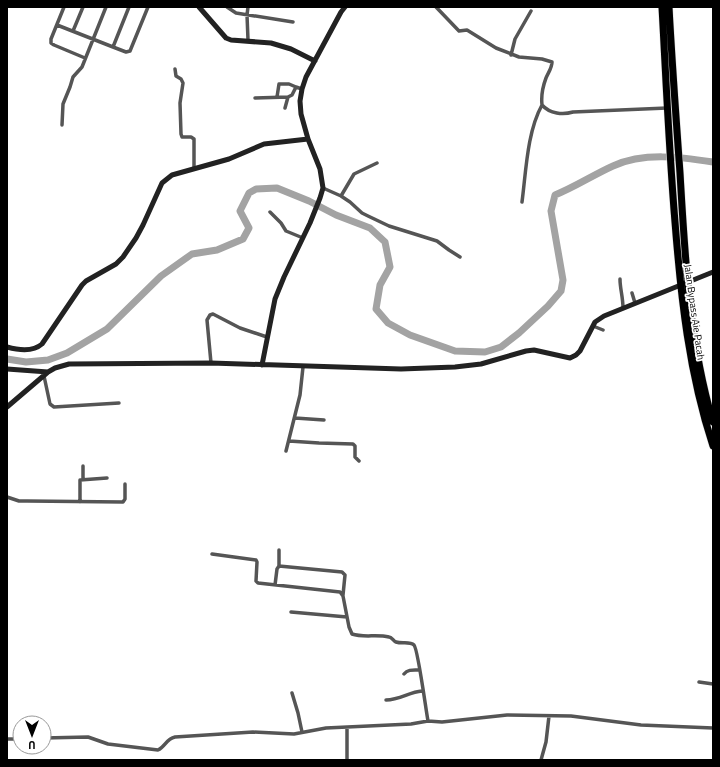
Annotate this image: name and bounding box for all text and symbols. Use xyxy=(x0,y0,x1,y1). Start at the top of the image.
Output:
street label: Jalan Bypass Aie Pacah xyxy=(680,263,709,361)
north arrow xyxy=(12,715,52,755)
text: U xyxy=(28,737,36,753)

